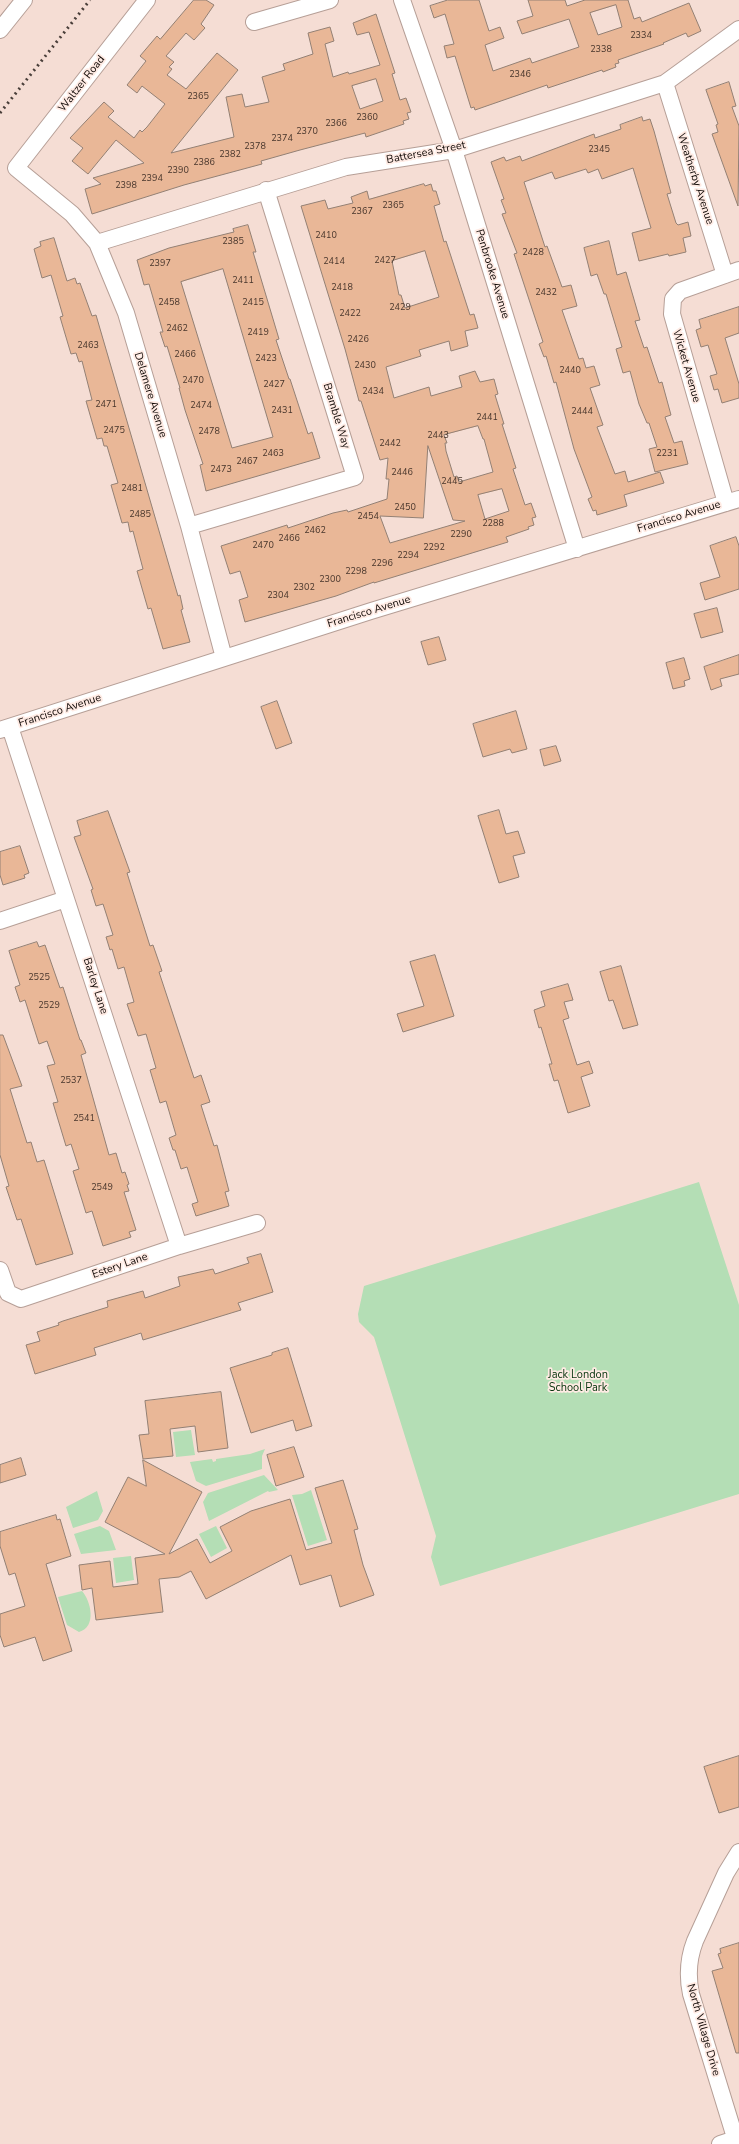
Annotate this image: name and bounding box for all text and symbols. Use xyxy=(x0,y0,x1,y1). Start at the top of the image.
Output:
house number: 2334 xyxy=(630,31,652,41)
house number: 2338 xyxy=(590,45,612,55)
street label: Waltzer Road xyxy=(56,53,108,115)
house number: 2346 xyxy=(509,70,531,80)
house number: 2365 xyxy=(187,92,209,102)
house number: 2360 xyxy=(356,113,378,123)
house number: 2366 xyxy=(325,119,347,129)
house number: 2370 xyxy=(296,127,318,137)
street label: Weatherby Avenue xyxy=(674,132,716,226)
house number: 2374 xyxy=(271,134,293,144)
street label: Battersea Street xyxy=(385,139,467,167)
house number: 2378 xyxy=(244,142,266,152)
house number: 2345 xyxy=(588,145,610,155)
house number: 2382 xyxy=(219,150,241,160)
house number: 2386 xyxy=(193,158,215,168)
house number: 2390 xyxy=(167,166,189,176)
house number: 2394 xyxy=(141,174,163,184)
house number: 2398 xyxy=(115,181,137,191)
house number: 2365 xyxy=(382,201,404,211)
house number: 2367 xyxy=(351,207,373,217)
street label: Penbrooke Avenue xyxy=(472,228,512,320)
house number: 2410 xyxy=(315,231,337,241)
house number: 2385 xyxy=(222,237,244,247)
house number: 2428 xyxy=(522,248,544,258)
house number: 2427 xyxy=(374,256,396,266)
house number: 2414 xyxy=(323,257,345,267)
house number: 2397 xyxy=(149,259,171,269)
house number: 2411 xyxy=(232,276,254,286)
house number: 2418 xyxy=(331,283,353,293)
house number: 2432 xyxy=(535,288,557,298)
house number: 2458 xyxy=(158,298,180,308)
house number: 2415 xyxy=(242,298,264,308)
house number: 2429 xyxy=(389,303,411,313)
house number: 2422 xyxy=(339,309,361,319)
house number: 2462 xyxy=(166,324,188,334)
house number: 2419 xyxy=(247,328,269,338)
street label: Wicket Avenue xyxy=(669,328,703,404)
house number: 2426 xyxy=(347,335,369,345)
house number: 2463 xyxy=(77,341,99,351)
house number: 2466 xyxy=(174,350,196,360)
street label: Delamere Avenue xyxy=(131,351,169,439)
house number: 2423 xyxy=(255,354,277,364)
house number: 2430 xyxy=(354,361,376,371)
house number: 2440 xyxy=(559,366,581,376)
house number: 2470 xyxy=(182,376,204,386)
house number: 2427 xyxy=(263,380,285,390)
street label: Bramble Way xyxy=(320,382,352,450)
house number: 2434 xyxy=(362,387,384,397)
house number: 2471 xyxy=(95,400,117,410)
house number: 2474 xyxy=(190,401,212,411)
house number: 2431 xyxy=(271,406,293,416)
house number: 2444 xyxy=(571,407,593,417)
house number: 2441 xyxy=(476,413,498,423)
house number: 2475 xyxy=(103,426,125,436)
house number: 2478 xyxy=(198,427,220,437)
house number: 2443 xyxy=(427,431,449,441)
house number: 2442 xyxy=(379,439,401,449)
house number: 2463 xyxy=(262,449,284,459)
house number: 2231 xyxy=(656,449,678,459)
house number: 2467 xyxy=(236,457,258,467)
house number: 2473 xyxy=(210,465,232,475)
house number: 2446 xyxy=(391,468,413,478)
house number: 2445 xyxy=(441,477,463,487)
house number: 2481 xyxy=(121,484,143,494)
street label: Francisco Avenue xyxy=(636,498,722,536)
house number: 2450 xyxy=(394,503,416,513)
house number: 2485 xyxy=(129,510,151,520)
house number: 2454 xyxy=(357,512,379,522)
house number: 2288 xyxy=(482,519,504,529)
house number: 2462 xyxy=(304,526,326,536)
house number: 2290 xyxy=(450,530,472,540)
house number: 2466 xyxy=(278,534,300,544)
house number: 2470 xyxy=(252,541,274,551)
house number: 2292 xyxy=(423,543,445,553)
house number: 2294 xyxy=(397,551,419,561)
house number: 2296 xyxy=(371,559,393,569)
house number: 2298 xyxy=(345,567,367,577)
house number: 2300 xyxy=(319,575,341,585)
house number: 2302 xyxy=(293,583,315,593)
house number: 2304 xyxy=(267,591,289,601)
street label: Francisco Avenue xyxy=(326,593,412,631)
street label: Francisco Avenue xyxy=(17,691,103,731)
street label: Barley Lane xyxy=(80,956,110,1016)
house number: 2525 xyxy=(28,973,50,983)
house number: 2529 xyxy=(38,1001,60,1011)
house number: 2537 xyxy=(60,1076,82,1086)
house number: 2541 xyxy=(73,1114,95,1124)
house number: 2549 xyxy=(91,1183,113,1193)
street label: Estery Lane xyxy=(90,1250,150,1282)
park label: Jack London School Park xyxy=(548,1368,608,1394)
street label: North Village Drive xyxy=(684,1982,722,2078)

